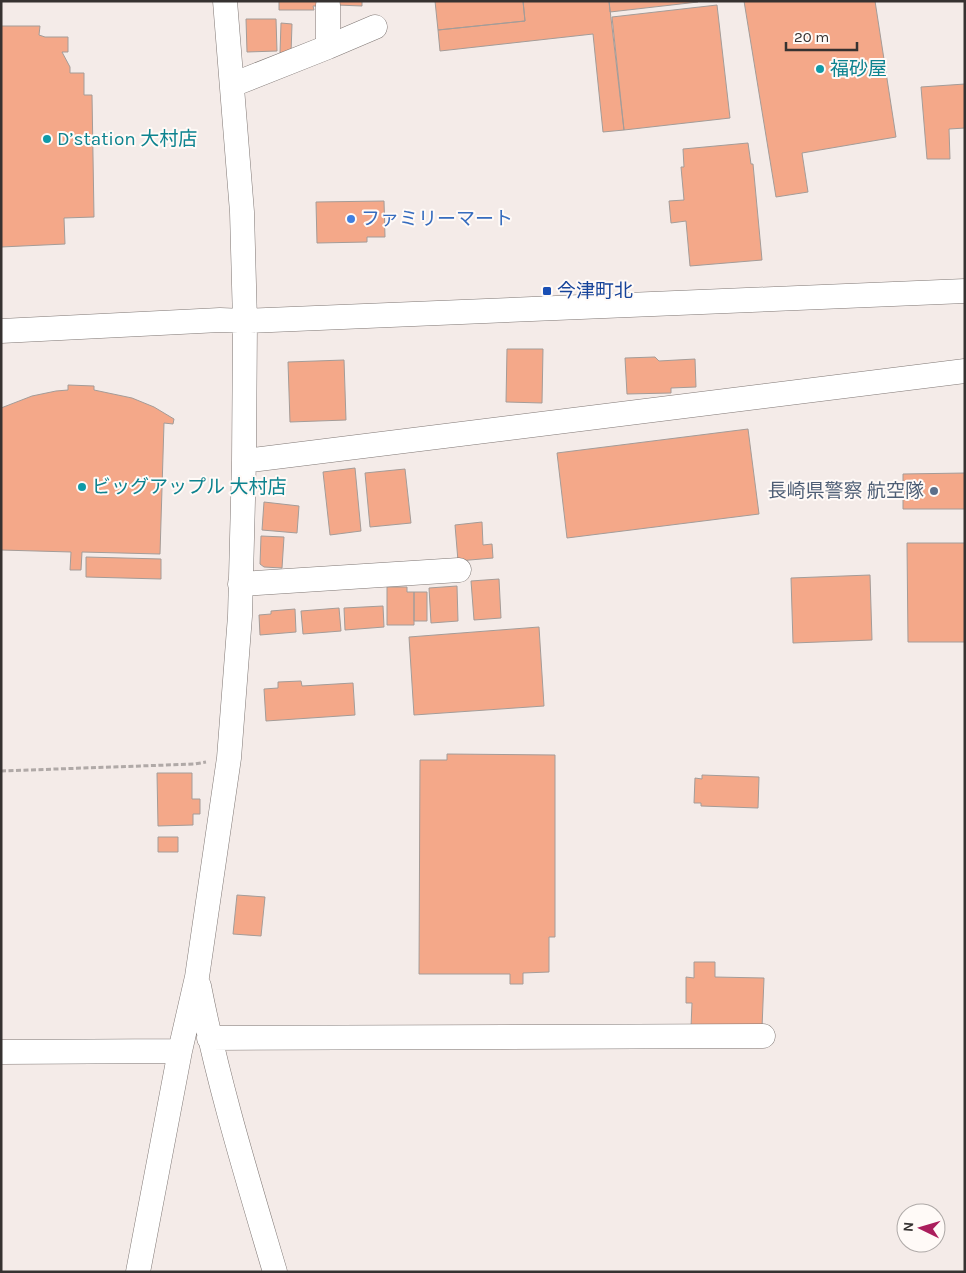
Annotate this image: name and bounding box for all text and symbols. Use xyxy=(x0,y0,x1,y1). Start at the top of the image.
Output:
scale bar xyxy=(786,20,857,52)
text: 20 m xyxy=(794,28,829,46)
place label: 福砂屋 xyxy=(830,58,887,80)
marker: 福砂屋 xyxy=(814,63,826,75)
place label: D’station 大村店 xyxy=(57,128,197,150)
marker: D’station 大村店 xyxy=(41,133,53,145)
place label: ファミリーマート xyxy=(361,208,513,230)
marker: ファミリーマート xyxy=(345,213,357,225)
place label: 今津町北 xyxy=(557,280,633,302)
marker: 今津町北 xyxy=(541,285,553,297)
place label: ビッグアップル 大村店 xyxy=(92,476,287,498)
place label: 長崎県警察 航空隊 xyxy=(767,480,924,502)
marker: ビッグアップル 大村店 xyxy=(76,481,88,493)
marker: 長崎県警察 航空隊 xyxy=(928,485,940,497)
north arrow xyxy=(896,1203,946,1253)
text: N xyxy=(900,1221,917,1233)

